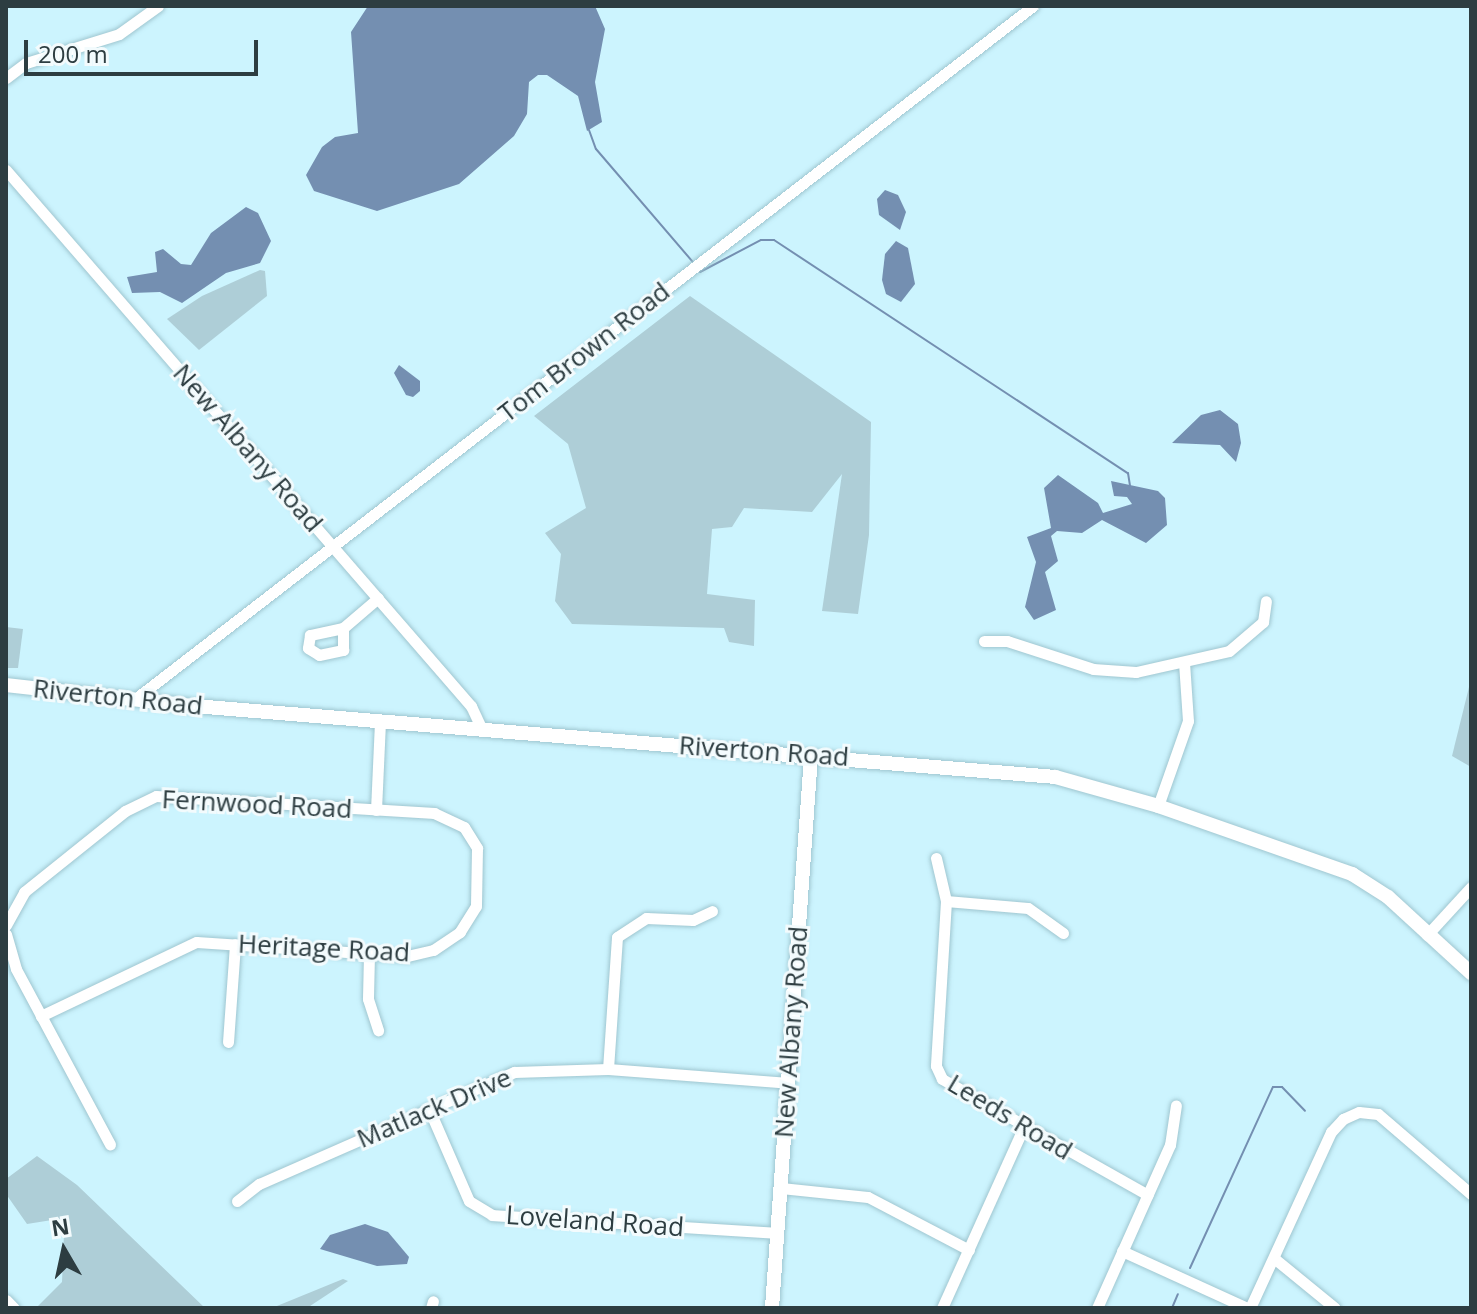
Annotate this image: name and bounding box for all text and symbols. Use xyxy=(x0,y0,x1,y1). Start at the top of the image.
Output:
scale bar xyxy=(28,24,262,74)
text: 200 m xyxy=(38,37,108,70)
street label: Tom Brown Road xyxy=(492,275,676,429)
street label: New Albany Road xyxy=(167,358,329,538)
street label: Riverton Road xyxy=(32,673,204,721)
street label: Riverton Road xyxy=(678,729,850,773)
street label: Fernwood Road xyxy=(161,783,353,825)
street label: New Albany Road xyxy=(768,925,814,1139)
street label: Heritage Road xyxy=(237,928,411,968)
street label: Matlack Drive xyxy=(352,1061,516,1155)
street label: Leeds Road xyxy=(942,1068,1078,1166)
street label: Loveland Road xyxy=(505,1199,685,1243)
north arrow xyxy=(24,1210,104,1290)
text: N xyxy=(49,1210,71,1243)

